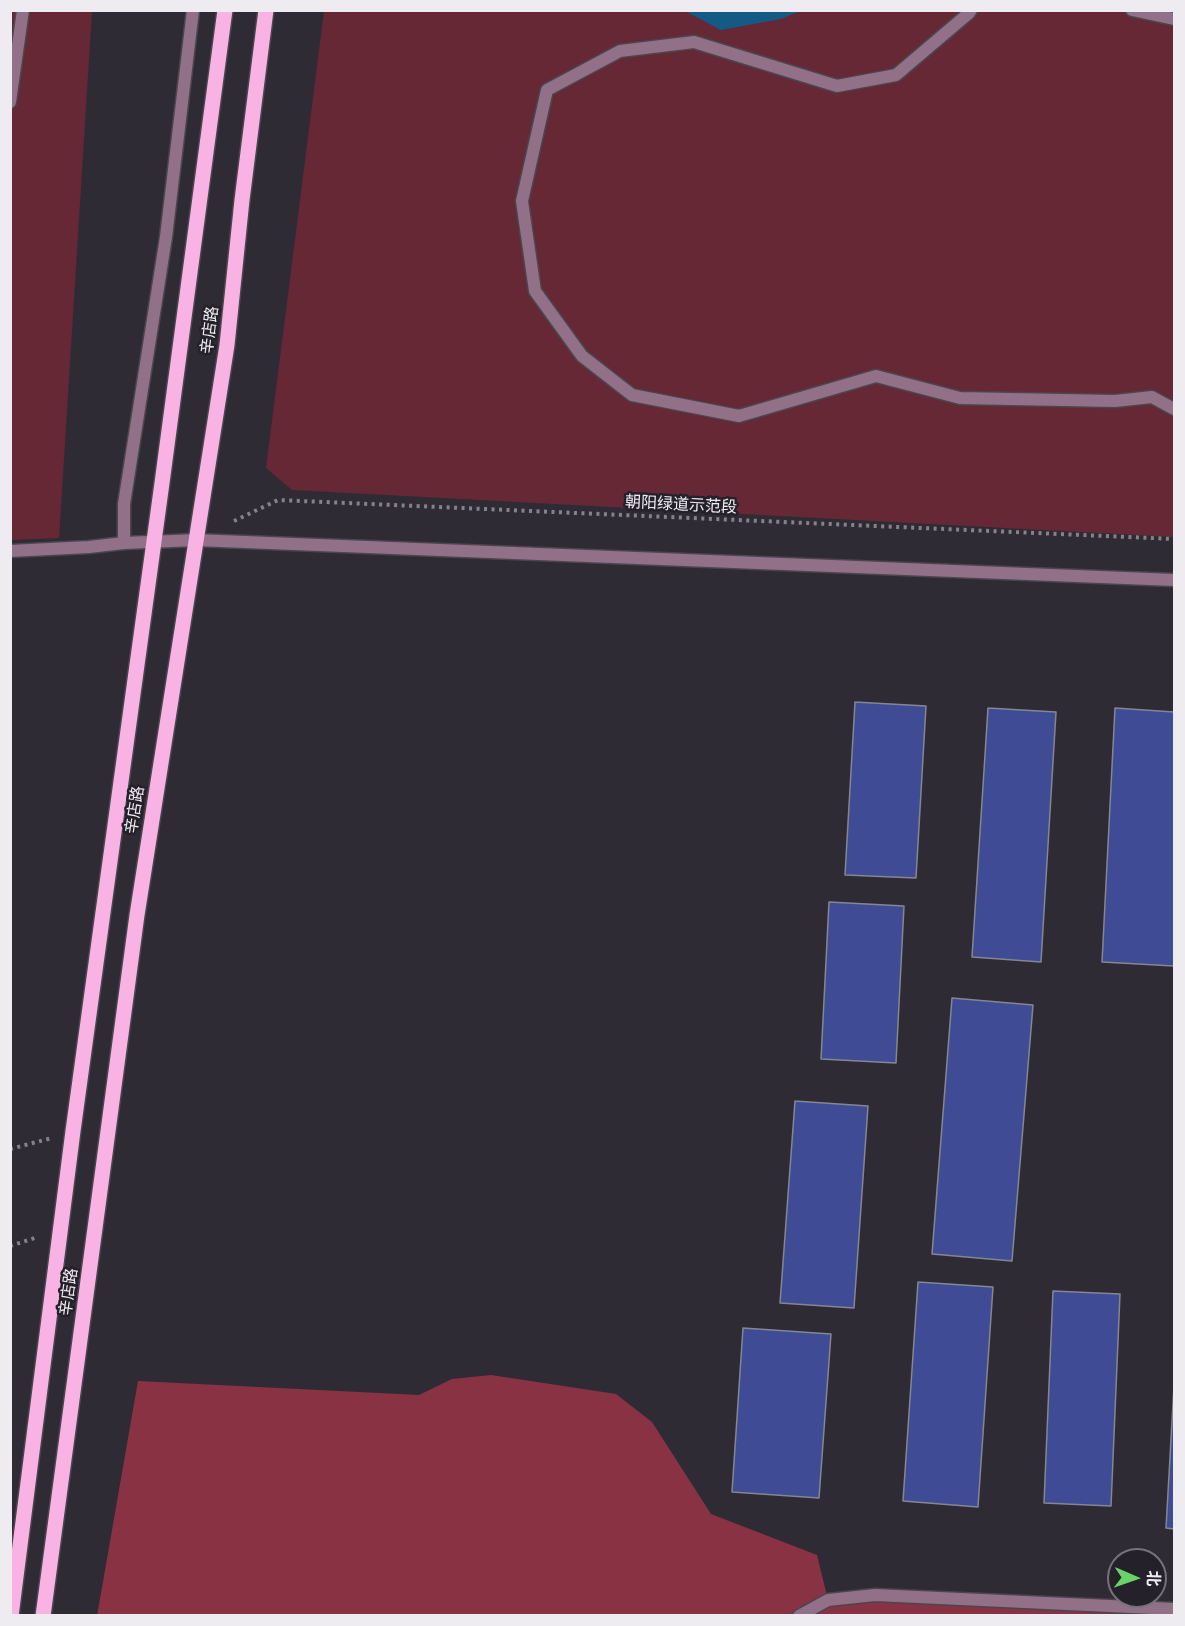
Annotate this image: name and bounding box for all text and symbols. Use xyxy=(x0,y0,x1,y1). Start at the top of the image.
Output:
street label: 辛店路 xyxy=(198,305,222,355)
street label: 朝阳绿道示范段 xyxy=(625,492,737,518)
street label: 辛店路 xyxy=(122,785,148,835)
street label: 辛店路 xyxy=(56,1267,82,1317)
north arrow xyxy=(1107,1548,1167,1608)
text: 北 xyxy=(1144,1570,1163,1587)

